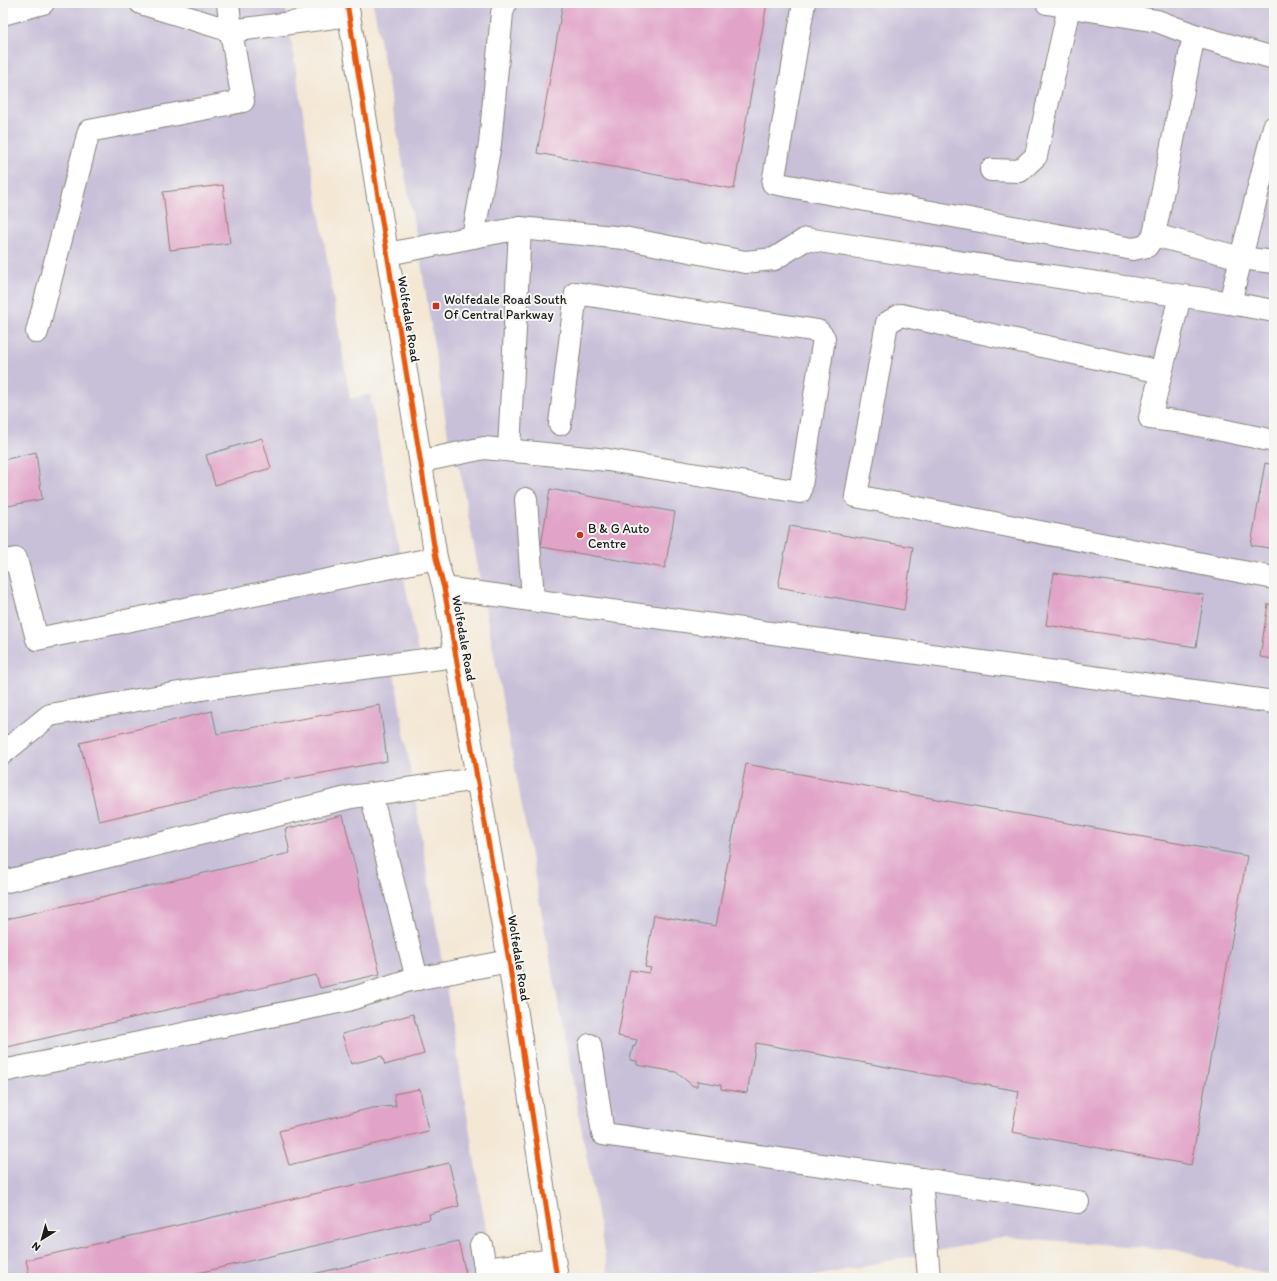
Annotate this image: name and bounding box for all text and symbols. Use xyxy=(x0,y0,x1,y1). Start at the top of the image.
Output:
street label: Wolfedale Road xyxy=(395,275,423,363)
place label: Wolfedale Road South Of Central Parkway xyxy=(444,292,567,322)
marker: Wolfedale Road South Of Central Parkway xyxy=(431,301,441,311)
place label: B & G Auto Centre xyxy=(588,521,650,551)
marker: B & G Auto Centre xyxy=(575,530,585,540)
street label: Wolfedale Road xyxy=(449,594,479,682)
street label: Wolfedale Road xyxy=(505,914,533,1002)
north arrow xyxy=(22,1219,62,1259)
text: N xyxy=(29,1239,43,1254)

